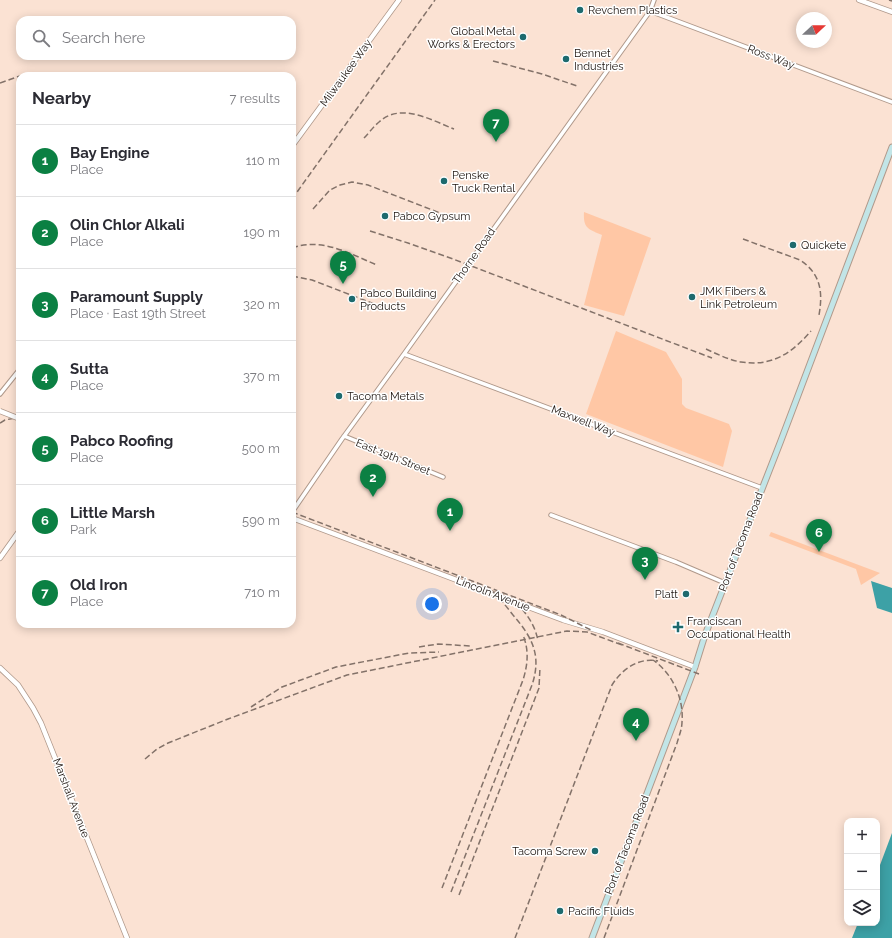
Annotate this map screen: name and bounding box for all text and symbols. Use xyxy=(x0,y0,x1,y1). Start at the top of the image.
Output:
place label: Revchem Plastics xyxy=(588,4,677,17)
marker: Revchem Plastics xyxy=(575,5,585,15)
north arrow xyxy=(796,12,832,48)
search box xyxy=(16,16,296,60)
place label: Global Metal Works & Erectors xyxy=(428,25,515,51)
icon: search xyxy=(30,27,52,49)
text: Search here xyxy=(62,29,145,47)
marker: Global Metal Works & Erectors xyxy=(518,32,528,42)
street label: Milwaukee Way xyxy=(317,37,375,109)
street label: Ross Way xyxy=(746,42,796,72)
place label: Bennet Industries xyxy=(574,47,624,73)
marker: Bennet Industries xyxy=(561,54,571,64)
text: Nearby xyxy=(32,88,91,108)
text: 7 results xyxy=(230,91,280,106)
pin: 7 xyxy=(483,109,509,142)
text: Bay Engine xyxy=(70,144,149,162)
text: 1 xyxy=(42,153,48,168)
text: 110 m xyxy=(246,153,280,168)
text: Place xyxy=(70,162,103,177)
place label: Penske Truck Rental xyxy=(452,169,515,195)
marker: Penske Truck Rental xyxy=(439,176,449,186)
place label: Pabco Gypsum xyxy=(393,210,470,223)
marker: Pabco Gypsum xyxy=(380,211,390,221)
text: Olin Chlor Alkali xyxy=(70,216,185,234)
text: 2 xyxy=(41,225,49,240)
text: 190 m xyxy=(244,225,280,240)
street label: Thorne Road xyxy=(450,225,498,287)
text: Place xyxy=(70,234,103,249)
place label: Quickete xyxy=(801,239,847,252)
marker: Quickete xyxy=(788,240,798,250)
pin: 5 xyxy=(330,251,356,284)
place label: JMK Fibers & Link Petroleum xyxy=(700,285,777,311)
place label: Pabco Building Products xyxy=(360,287,437,313)
text: Paramount Supply xyxy=(70,288,203,306)
marker: JMK Fibers & Link Petroleum xyxy=(687,292,697,302)
marker: Pabco Building Products xyxy=(347,294,357,304)
text: 3 xyxy=(41,297,49,312)
text: 320 m xyxy=(243,297,280,312)
text: Place · East 19th Street xyxy=(70,306,206,321)
text: Sutta xyxy=(70,360,109,378)
text: 4 xyxy=(41,369,49,384)
text: 370 m xyxy=(243,369,280,384)
text: Place xyxy=(70,378,103,393)
place label: Tacoma Metals xyxy=(347,390,424,403)
marker: Tacoma Metals xyxy=(334,391,344,401)
street label: Maxwell Way xyxy=(549,403,617,439)
text: Pabco Roofing xyxy=(70,432,173,450)
street label: East 19th Street xyxy=(354,436,432,478)
text: 5 xyxy=(41,441,49,456)
text: 500 m xyxy=(242,441,280,456)
text: Place xyxy=(70,450,103,465)
pin: 2 xyxy=(360,464,386,497)
street label: Port of Tacoma Road xyxy=(716,490,766,594)
pin: 1 xyxy=(437,498,463,531)
text: Little Marsh xyxy=(70,504,155,522)
text: 6 xyxy=(41,513,49,528)
text: 590 m xyxy=(242,513,280,528)
pin: 6 xyxy=(806,519,832,552)
text: Park xyxy=(70,522,97,537)
pin: 3 xyxy=(632,547,658,580)
street label: Lincoln Avenue xyxy=(454,574,532,614)
text: Old Iron xyxy=(70,576,128,594)
text: 7 xyxy=(41,585,49,600)
text: 710 m xyxy=(244,585,280,600)
place label: Platt xyxy=(655,588,678,601)
marker: Platt xyxy=(681,589,691,599)
text: Place xyxy=(70,594,103,609)
your location xyxy=(422,594,442,614)
place label: Franciscan Occupational Health xyxy=(687,615,791,641)
marker: Franciscan Occupational Health xyxy=(672,621,684,633)
pin: 4 xyxy=(623,708,649,741)
street label: Marshall Avenue xyxy=(50,757,92,840)
street label: Port of Tacoma Road xyxy=(602,793,652,897)
map controls xyxy=(844,818,880,926)
button: + xyxy=(844,818,880,854)
place label: Tacoma Screw xyxy=(512,845,587,858)
marker: Tacoma Screw xyxy=(590,846,600,856)
button: − xyxy=(844,854,880,890)
button: layers xyxy=(844,890,880,926)
place label: Pacific Fluids xyxy=(568,905,634,918)
marker: Pacific Fluids xyxy=(555,906,565,916)

